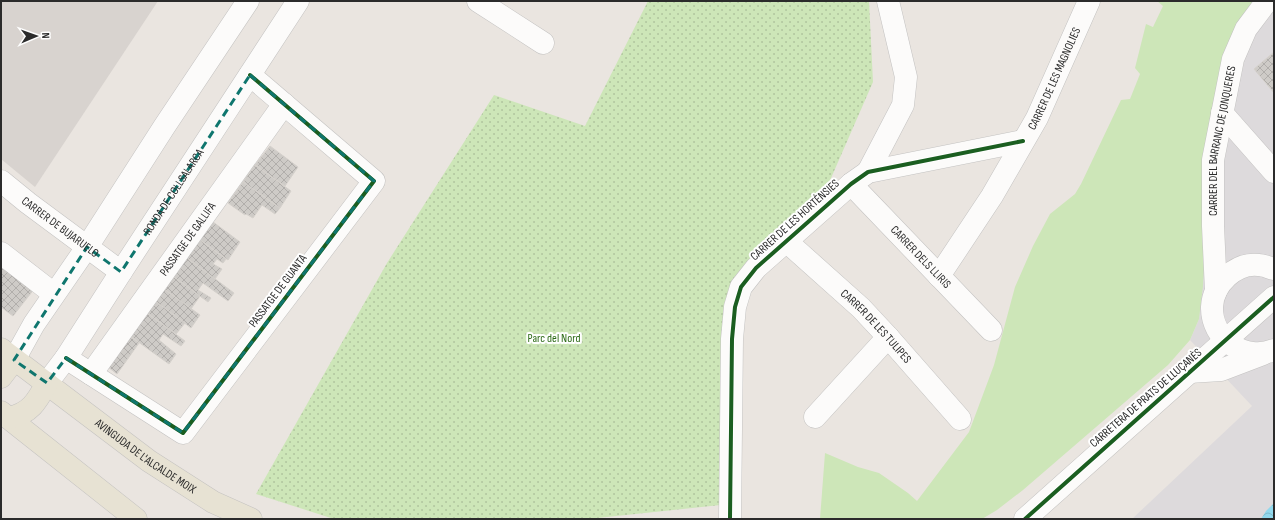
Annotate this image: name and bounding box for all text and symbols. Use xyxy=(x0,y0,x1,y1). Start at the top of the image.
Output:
north arrow xyxy=(16,16,56,56)
street label: CARRER DE LES MAGNOLIES xyxy=(1024,25,1084,133)
text: N xyxy=(39,33,52,39)
street label: CARRER DEL BARRANC DE JONQUERES xyxy=(1206,64,1239,216)
street label: RONDA DE COLLSALARCA xyxy=(140,145,207,238)
street label: CARRER DE LES HORTÈNSIES xyxy=(747,176,843,264)
street label: CARRER DE BUJARUELO xyxy=(19,193,102,261)
street label: PASSATGE DE GALLIFA xyxy=(156,198,219,279)
street label: CARRER DELS LLIRIS xyxy=(887,222,954,291)
street label: PASSATGE DE GUANTA xyxy=(246,251,311,330)
street label: CARRER DE LES TULIPES xyxy=(837,286,915,366)
park label: Parc del Nord xyxy=(528,331,580,346)
street label: CARRETERA DE PRATS DE LLUÇANÈS xyxy=(1087,345,1205,451)
street label: AVINGUDA DE L'ALCALDE MOIX xyxy=(91,415,200,497)

